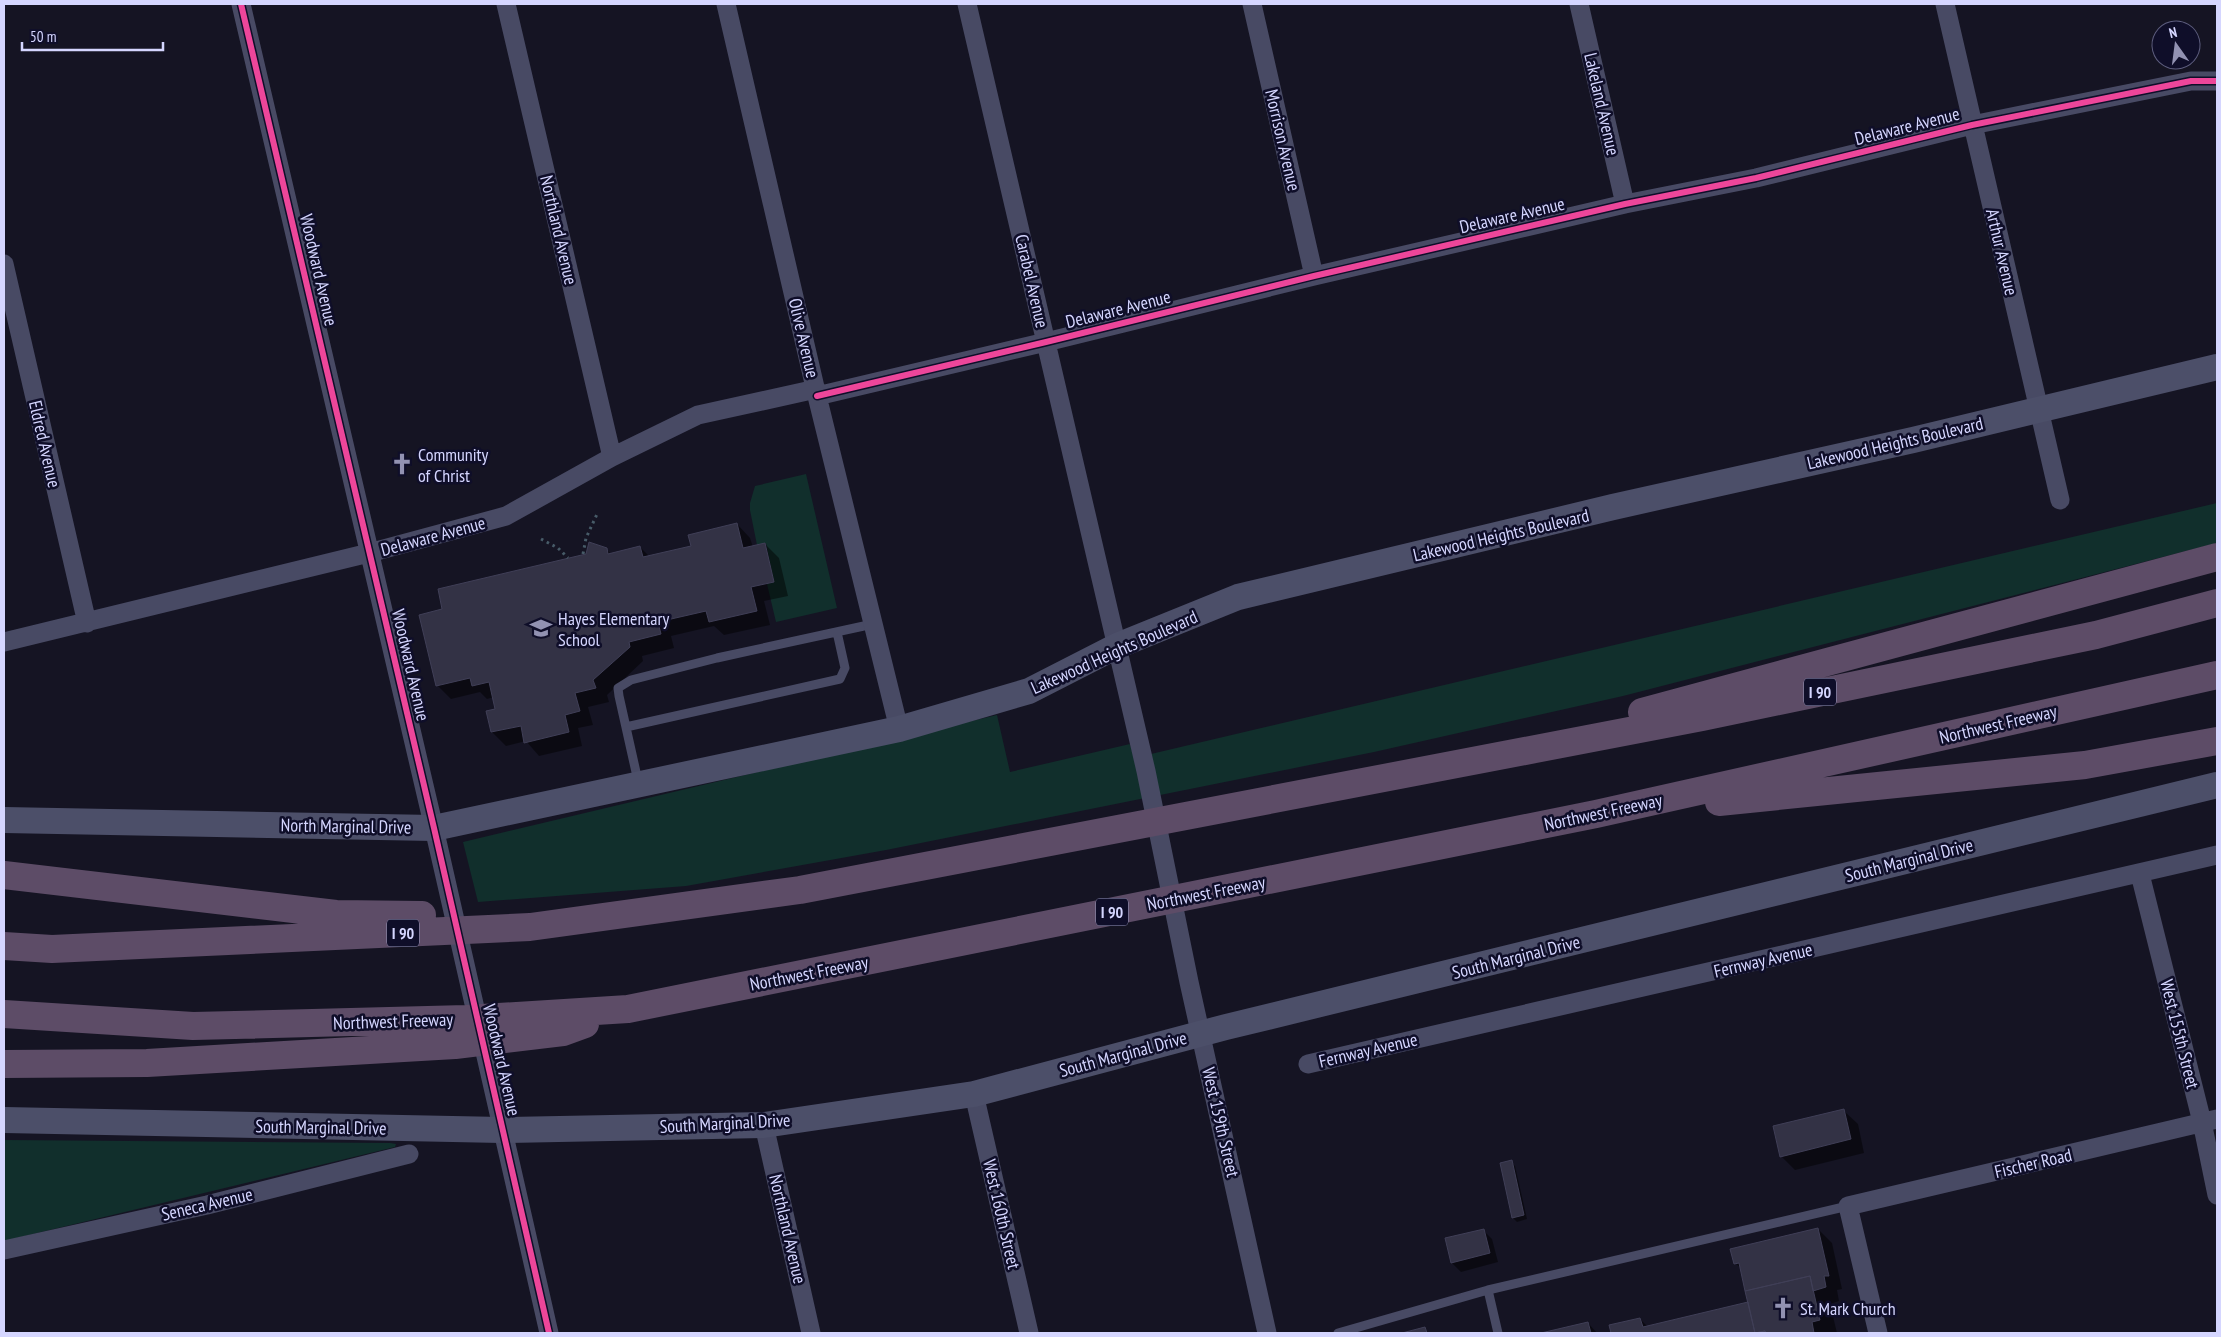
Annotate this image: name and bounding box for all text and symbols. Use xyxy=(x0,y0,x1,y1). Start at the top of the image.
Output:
scale bar xyxy=(22,20,164,52)
north arrow xyxy=(2151,20,2201,70)
text: N xyxy=(2167,23,2179,42)
text: 50 m xyxy=(30,27,56,46)
street label: Lakeland Avenue xyxy=(1579,50,1625,158)
street label: Morrison Avenue xyxy=(1260,87,1306,193)
street label: Delaware Avenue xyxy=(1852,102,1962,150)
street label: Northland Avenue xyxy=(535,173,583,287)
street label: Delaware Avenue xyxy=(1457,192,1567,238)
street label: Arthur Avenue xyxy=(1981,206,2023,298)
street label: Woodward Avenue xyxy=(295,212,343,328)
street label: Carabel Avenue xyxy=(1010,232,1054,330)
street label: Delaware Avenue xyxy=(1063,285,1173,333)
street label: Olive Avenue xyxy=(784,296,824,380)
street label: Eldred Avenue xyxy=(24,398,66,490)
street label: Lakewood Heights Boulevard xyxy=(1805,412,1985,474)
place label: Community of Christ xyxy=(418,443,488,487)
church icon: Community of Christ xyxy=(389,451,415,477)
street label: Lakewood Heights Boulevard xyxy=(1411,504,1591,566)
street label: Delaware Avenue xyxy=(378,511,488,561)
street label: Lakewood Heights Boulevard xyxy=(1027,605,1201,699)
street label: Woodward Avenue xyxy=(387,607,435,723)
place label: Hayes Elementary School xyxy=(558,607,669,651)
school or university icon: Hayes Elementary School xyxy=(528,615,554,641)
road number: I 90 xyxy=(1804,679,1836,706)
street label: Northwest Freeway xyxy=(1937,699,2059,749)
street label: Northwest Freeway xyxy=(1542,788,1664,836)
street label: North Marginal Drive xyxy=(281,813,411,839)
street label: South Marginal Drive xyxy=(1843,833,1975,887)
street label: Northwest Freeway xyxy=(1145,870,1267,916)
road number: I 90 xyxy=(1096,899,1128,926)
road number: I 90 xyxy=(387,920,419,946)
street label: South Marginal Drive xyxy=(1450,930,1582,984)
street label: Fernway Avenue xyxy=(1711,937,1815,983)
street label: Northwest Freeway xyxy=(748,950,870,996)
street label: West 155th Street xyxy=(2155,977,2205,1091)
street label: Woodward Avenue xyxy=(478,1002,526,1118)
street label: Northwest Freeway xyxy=(333,1007,454,1035)
street label: South Marginal Drive xyxy=(1057,1026,1189,1082)
street label: Fernway Avenue xyxy=(1316,1027,1420,1073)
street label: West 159th Street xyxy=(1197,1065,1245,1179)
street label: South Marginal Drive xyxy=(659,1108,791,1138)
street label: South Marginal Drive xyxy=(255,1114,387,1140)
street label: Fischer Road xyxy=(1992,1143,2074,1183)
street label: West 160th Street xyxy=(978,1157,1026,1271)
street label: Northland Avenue xyxy=(764,1172,812,1286)
street label: Seneca Avenue xyxy=(159,1182,255,1226)
church icon: St. Mark Church xyxy=(1770,1295,1796,1321)
place label: St. Mark Church xyxy=(1800,1297,1896,1320)

